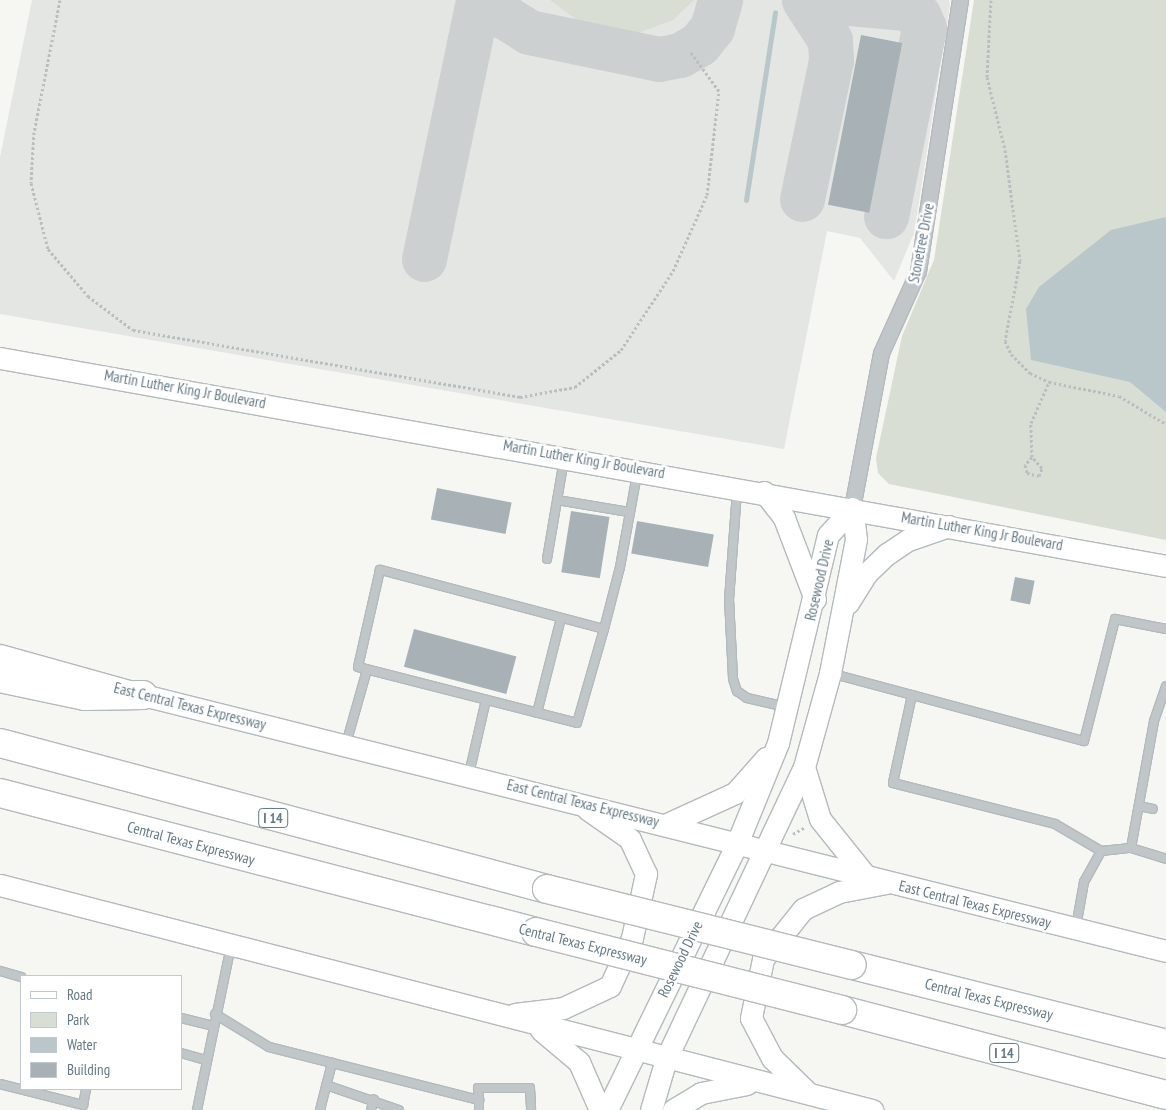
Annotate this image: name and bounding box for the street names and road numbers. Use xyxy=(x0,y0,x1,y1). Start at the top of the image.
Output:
street label: Stonetree Drive xyxy=(904,202,938,284)
street label: Martin Luther King Jr Boulevard xyxy=(103,366,267,412)
street label: Martin Luther King Jr Boulevard xyxy=(502,436,666,482)
street label: Martin Luther King Jr Boulevard xyxy=(900,508,1064,554)
street label: Rosewood Drive xyxy=(801,538,837,622)
street label: East Central Texas Expressway xyxy=(112,678,268,734)
street label: East Central Texas Expressway xyxy=(505,775,661,831)
road number: I 14 xyxy=(258,806,288,830)
street label: Central Texas Expressway xyxy=(125,817,257,869)
street label: East Central Texas Expressway xyxy=(897,876,1053,932)
street label: Rosewood Drive xyxy=(654,918,706,1000)
street label: Central Texas Expressway xyxy=(517,919,649,969)
street label: Central Texas Expressway xyxy=(923,974,1055,1024)
road number: I 14 xyxy=(989,1042,1019,1064)

